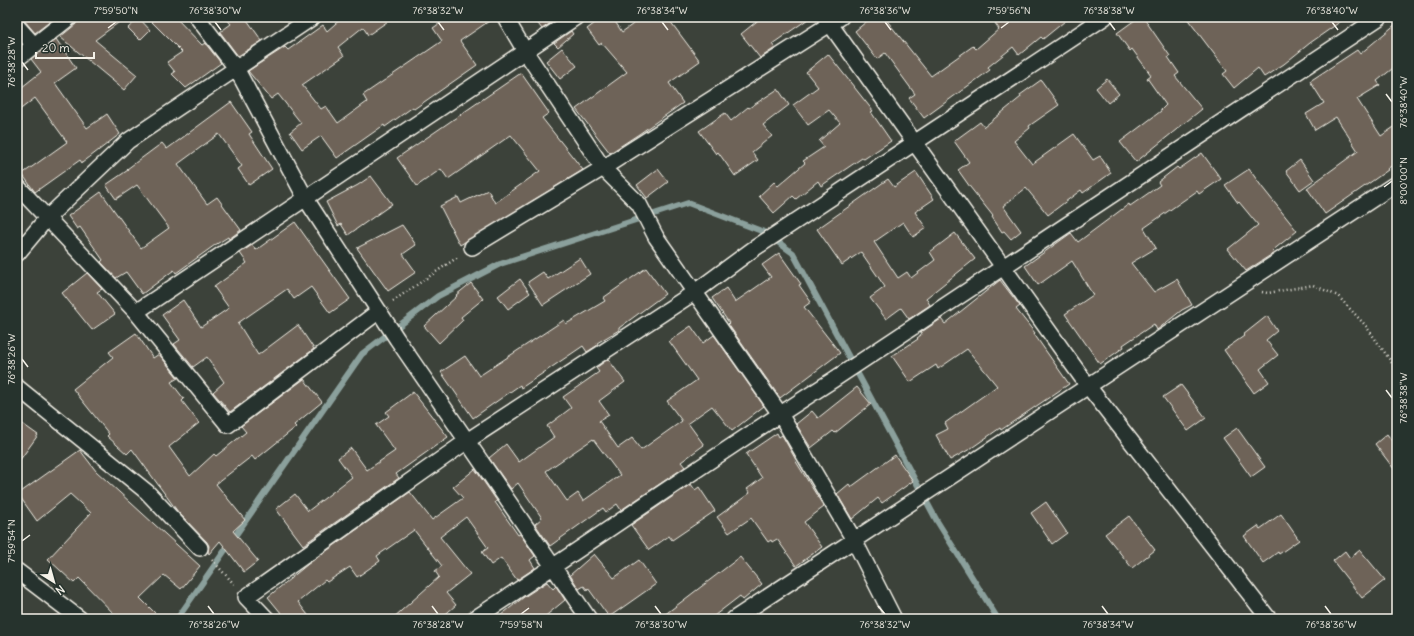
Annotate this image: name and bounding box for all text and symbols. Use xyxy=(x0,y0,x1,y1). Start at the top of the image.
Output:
text: 7°59'50"N xyxy=(94,4,138,17)
text: 76°38'30"W xyxy=(189,4,241,17)
text: 76°38'32"W xyxy=(413,4,463,17)
text: 76°38'34"W xyxy=(636,4,688,17)
text: 76°38'36"W xyxy=(859,4,911,17)
text: 7°59'56"N xyxy=(987,4,1031,17)
text: 76°38'38"W xyxy=(1083,4,1135,17)
text: 76°38'40"W xyxy=(1306,4,1358,17)
scale bar xyxy=(36,34,94,60)
text: 76°38'28"W xyxy=(5,37,18,87)
text: 20 m xyxy=(42,40,70,55)
text: 76°38'40"W xyxy=(1397,76,1410,128)
text: 8°00'00"N xyxy=(1397,157,1410,205)
text: 76°38'26"W xyxy=(5,334,18,384)
text: 76°38'38"W xyxy=(1397,372,1410,424)
text: 7°59'54"N xyxy=(5,519,18,563)
north arrow xyxy=(34,562,74,602)
text: N xyxy=(53,582,67,598)
text: 76°38'26"W xyxy=(189,618,239,631)
text: 76°38'28"W xyxy=(413,618,463,631)
text: 7°59'58"N xyxy=(499,618,543,631)
text: 76°38'30"W xyxy=(635,618,687,631)
text: 76°38'32"W xyxy=(860,618,910,631)
text: 76°38'34"W xyxy=(1082,618,1134,631)
text: 76°38'36"W xyxy=(1305,618,1357,631)

